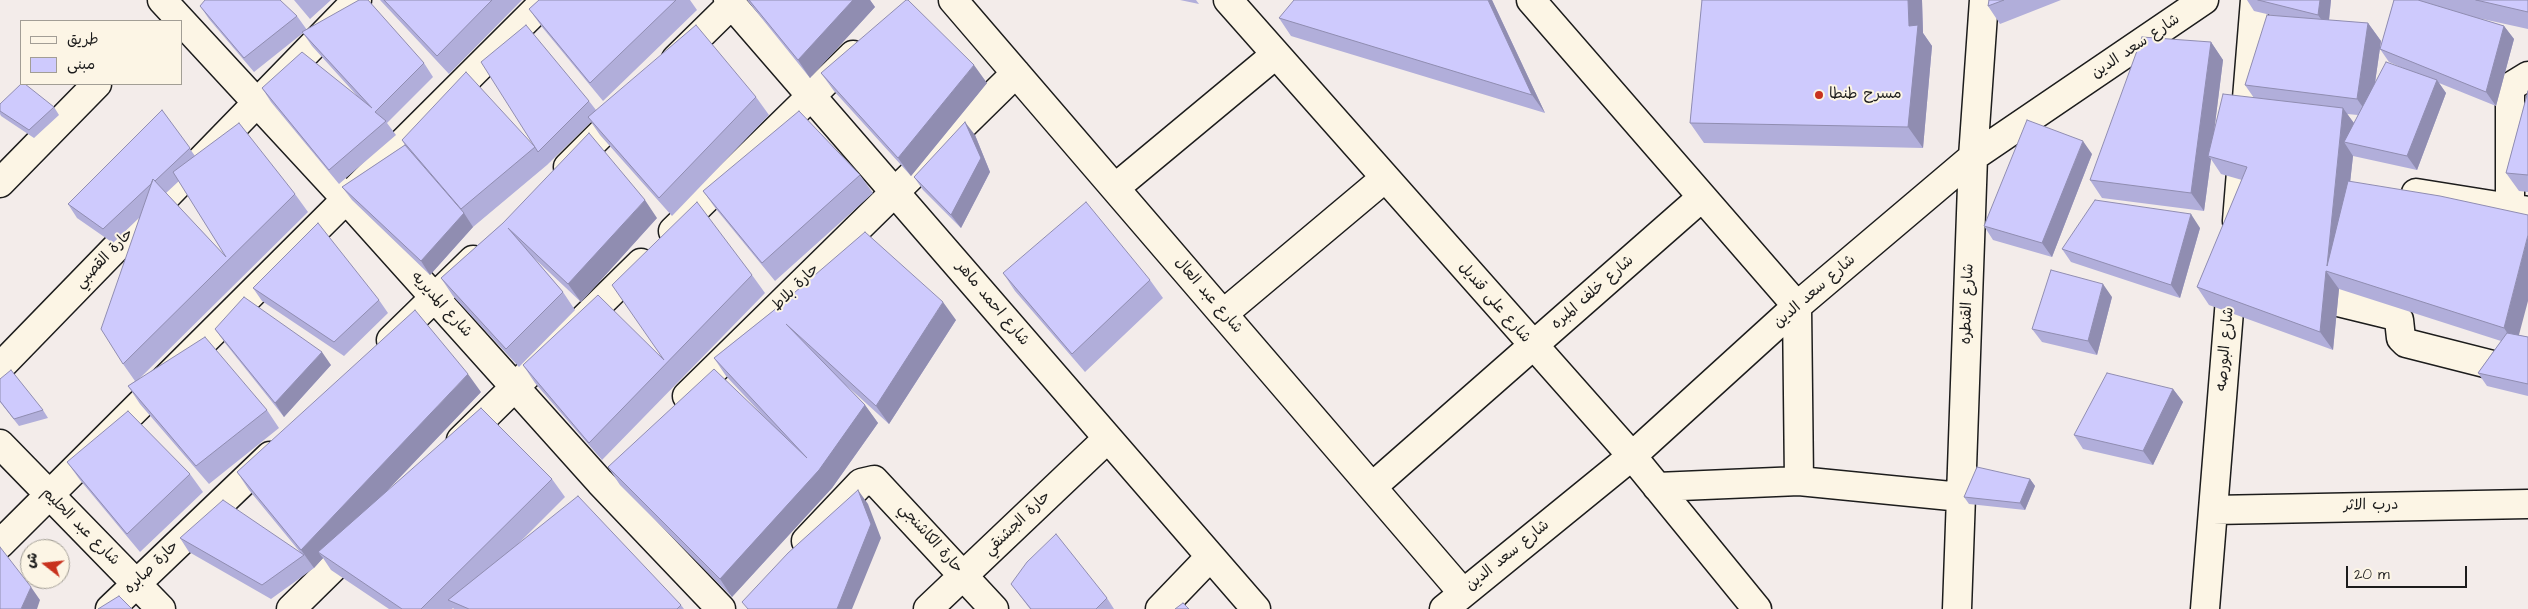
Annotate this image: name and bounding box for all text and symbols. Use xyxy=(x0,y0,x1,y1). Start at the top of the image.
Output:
street label: شارع سعد الدين xyxy=(2088,11,2184,83)
legend xyxy=(20,20,182,85)
text: طريق xyxy=(67,29,99,50)
text: مبنى xyxy=(67,54,95,75)
place label: مسرح طنطا xyxy=(1829,86,1902,104)
marker: مسرح طنطا xyxy=(1813,89,1825,101)
street label: حارة القصبي xyxy=(72,225,138,293)
street label: شارع خلف المبره xyxy=(1548,252,1638,334)
street label: شارع سعد الدين xyxy=(1770,252,1860,332)
street label: شارع عبد العال xyxy=(1170,254,1246,338)
street label: شارع احمد ماهر xyxy=(951,258,1033,350)
street label: شارع على قنديل xyxy=(1454,259,1534,347)
street label: حارة بلاط xyxy=(769,261,823,315)
street label: شارع القنطره xyxy=(1958,263,1978,345)
street label: شارع المديريه xyxy=(407,268,475,342)
street label: شارع البورصه xyxy=(2213,306,2239,392)
street label: شارع عبد الحليم xyxy=(37,484,123,570)
street label: حارة الجشنقي xyxy=(981,488,1055,560)
street label: درب الاثر xyxy=(2343,497,2399,515)
street label: حارة الكاشنجي xyxy=(894,500,966,578)
street label: شارع سعد الدين xyxy=(1462,517,1554,595)
street label: حارة صابره xyxy=(121,538,183,598)
north arrow xyxy=(20,539,70,589)
text: ش xyxy=(20,550,43,570)
scale bar xyxy=(2348,556,2469,588)
text: 20 m xyxy=(2354,564,2390,585)

